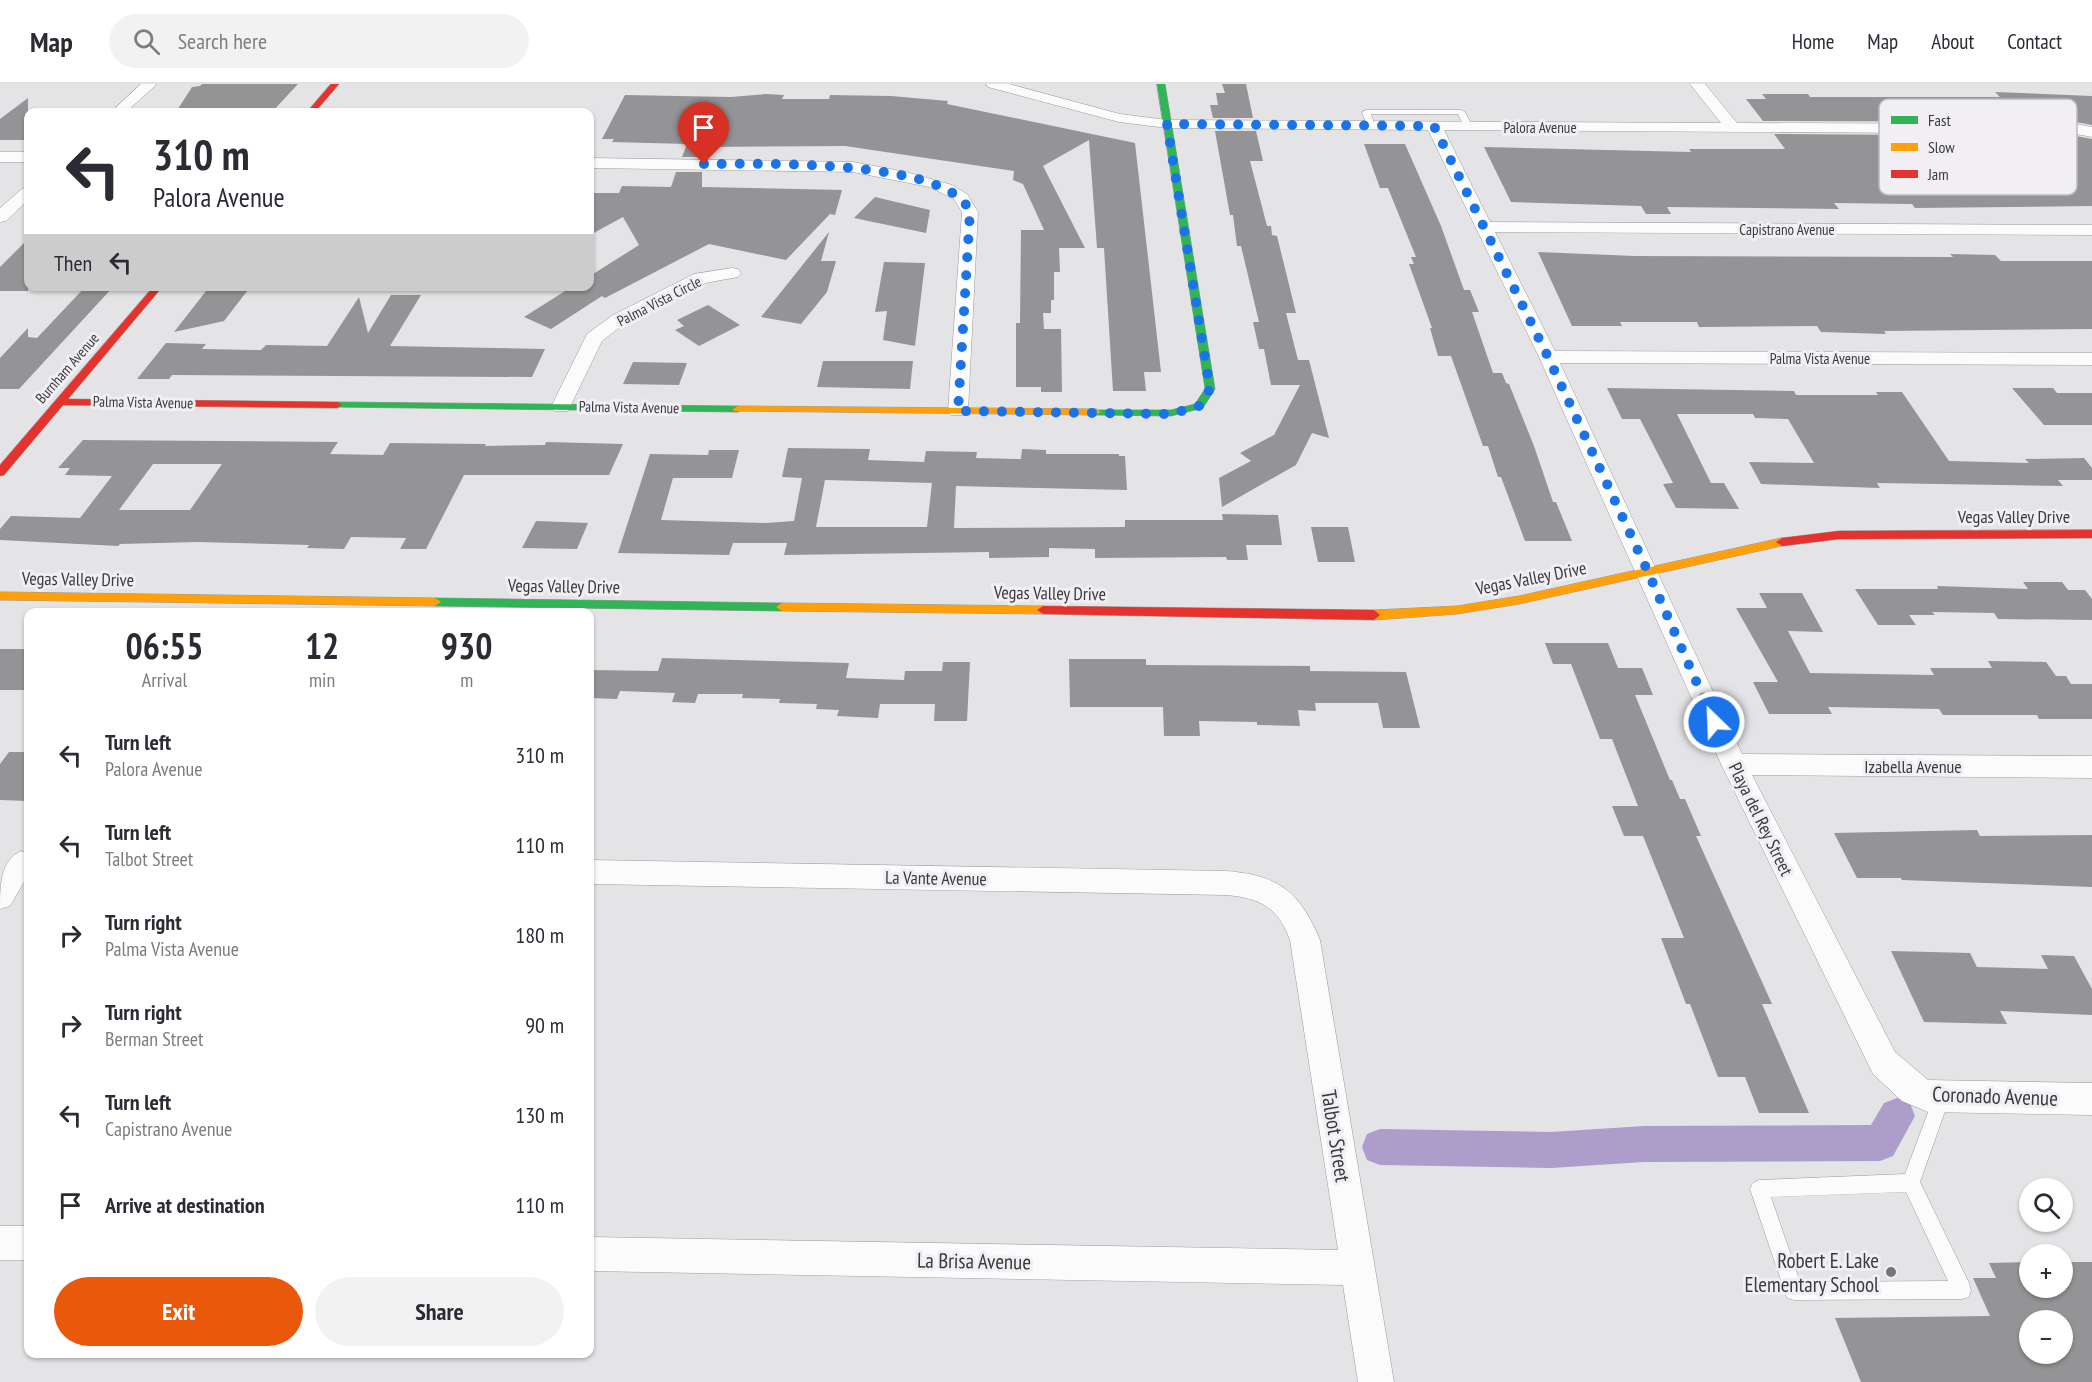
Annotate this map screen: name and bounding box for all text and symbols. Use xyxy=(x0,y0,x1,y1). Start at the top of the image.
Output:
search box xyxy=(109,14,529,68)
text: Map xyxy=(30,23,73,60)
icon: search xyxy=(130,25,163,58)
text: Search here xyxy=(178,27,267,55)
text: Home xyxy=(1792,28,1834,55)
text: Map xyxy=(1867,28,1898,55)
text: About xyxy=(1931,28,1974,55)
text: Contact xyxy=(2007,28,2062,55)
legend xyxy=(1879,99,2077,195)
pin xyxy=(678,102,729,164)
text: Fast xyxy=(1928,110,1951,130)
icon: arrive xyxy=(687,111,720,144)
street label: Palora Avenue xyxy=(1503,118,1577,137)
text: 310 m xyxy=(153,127,250,182)
icon: left xyxy=(54,132,132,210)
text: Slow xyxy=(1928,137,1955,157)
text: Jam xyxy=(1927,164,1949,184)
text: Palora Avenue xyxy=(153,180,285,214)
street label: Capistrano Avenue xyxy=(1739,220,1835,239)
icon: left xyxy=(104,246,137,279)
text: Then xyxy=(54,249,92,277)
street label: Palma Vista Circle xyxy=(614,272,704,330)
street label: Burnham Avenue xyxy=(31,329,103,407)
street label: Palma Vista Avenue xyxy=(1770,349,1870,368)
street label: Palma Vista Avenue xyxy=(93,392,193,412)
street label: Palma Vista Avenue xyxy=(579,397,679,417)
street label: Vegas Valley Drive xyxy=(1957,505,2070,528)
street label: Vegas Valley Drive xyxy=(1473,556,1588,600)
street label: Vegas Valley Drive xyxy=(21,567,134,591)
street label: Vegas Valley Drive xyxy=(507,574,620,598)
street label: Vegas Valley Drive xyxy=(993,581,1106,605)
text: 06:55 xyxy=(126,622,203,669)
text: 12 xyxy=(305,622,339,669)
text: 930 xyxy=(441,622,492,669)
text: Arrival xyxy=(142,667,187,693)
text: min xyxy=(309,667,335,693)
text: m xyxy=(460,667,473,693)
position arrow xyxy=(1682,690,1746,754)
text: Turn left xyxy=(105,728,171,756)
icon: left xyxy=(54,739,87,772)
text: 310 m xyxy=(515,741,564,769)
street label: Izabella Avenue xyxy=(1864,755,1962,778)
text: Palora Avenue xyxy=(105,756,203,782)
street label: Playa del Rey Street xyxy=(1724,759,1798,879)
text: Turn left xyxy=(105,818,171,846)
icon: left xyxy=(54,829,87,862)
text: 110 m xyxy=(515,831,564,859)
text: Talbot Street xyxy=(105,846,193,872)
street label: La Vante Avenue xyxy=(885,866,987,890)
text: Turn right xyxy=(105,908,182,936)
icon: right xyxy=(54,919,87,952)
text: 180 m xyxy=(515,921,564,949)
text: Palma Vista Avenue xyxy=(105,936,239,962)
text: Turn right xyxy=(105,998,182,1026)
icon: right xyxy=(54,1009,87,1042)
text: 90 m xyxy=(525,1011,564,1039)
text: Berman Street xyxy=(105,1026,204,1052)
street label: Coronado Avenue xyxy=(1932,1080,2058,1112)
text: Turn left xyxy=(105,1088,171,1116)
street label: Talbot Street xyxy=(1315,1088,1357,1184)
icon: left xyxy=(54,1099,87,1132)
text: 130 m xyxy=(515,1101,564,1129)
text: Capistrano Avenue xyxy=(105,1116,232,1142)
map controls xyxy=(2019,1178,2073,1364)
button: search xyxy=(2019,1178,2073,1232)
icon: arrive xyxy=(54,1189,87,1222)
text: Arrive at destination xyxy=(105,1191,265,1219)
text: 110 m xyxy=(515,1191,564,1219)
button: + xyxy=(2019,1244,2073,1298)
street label: La Brisa Avenue xyxy=(917,1247,1031,1275)
place label: Robert E. Lake Elementary School xyxy=(1744,1247,1879,1298)
marker: Robert E. Lake Elementary School xyxy=(1884,1265,1898,1279)
button: Exit xyxy=(54,1277,303,1346)
button: Share xyxy=(315,1277,564,1346)
button: − xyxy=(2019,1310,2073,1364)

